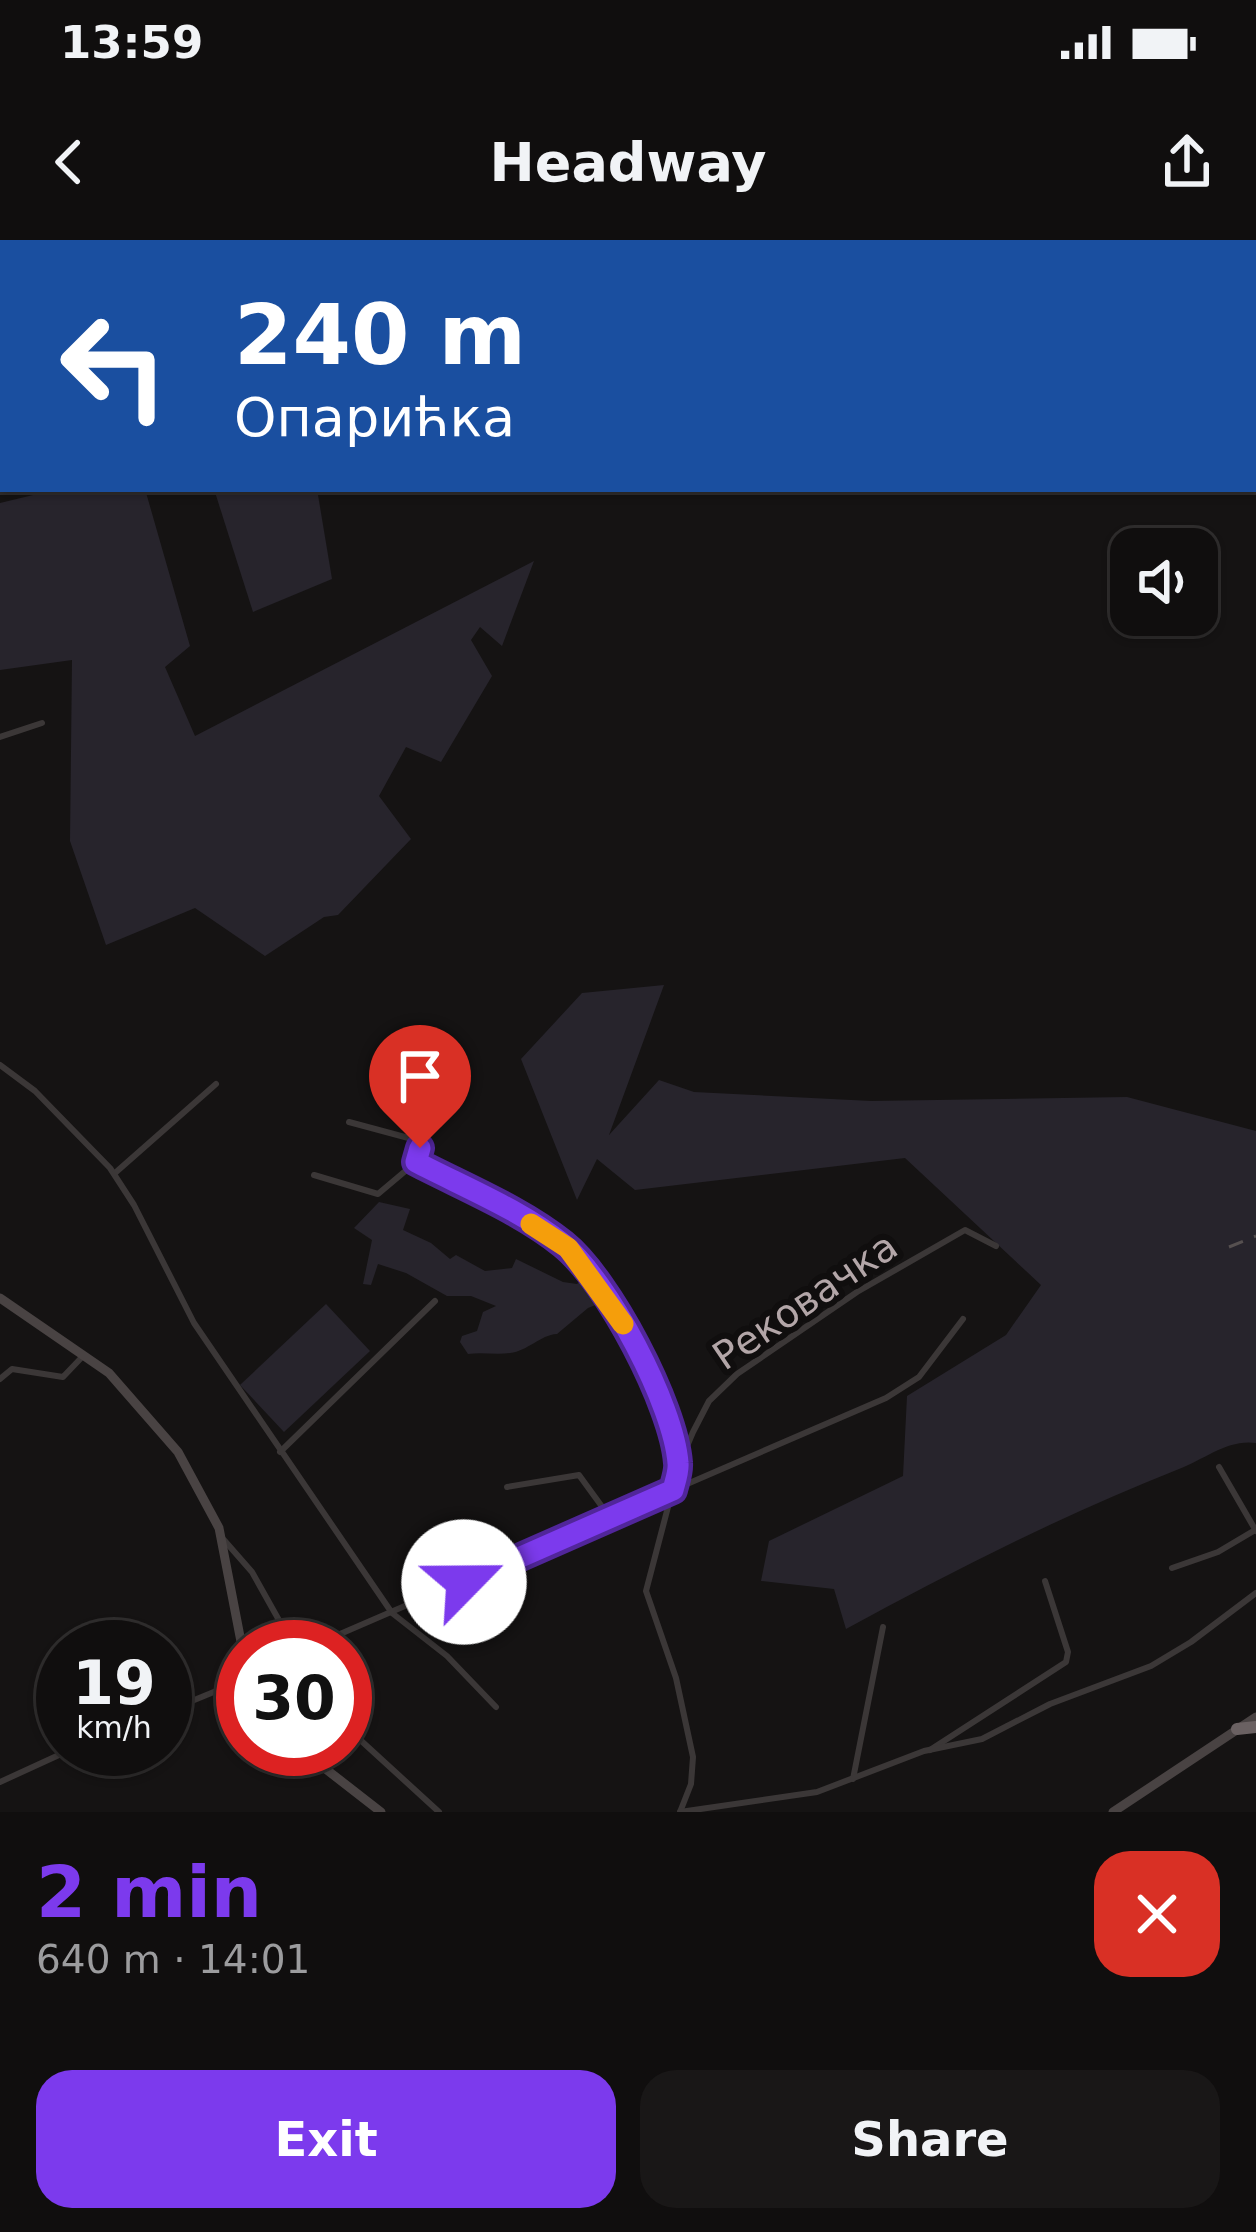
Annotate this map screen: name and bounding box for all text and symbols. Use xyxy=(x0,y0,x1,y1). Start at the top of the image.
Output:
text: 13:59 xyxy=(60,16,203,69)
icon: back xyxy=(36,129,102,195)
icon: share xyxy=(1154,129,1220,195)
text: Headway xyxy=(490,131,766,194)
text: 240 m xyxy=(234,286,526,384)
icon: left xyxy=(36,288,192,444)
text: Опарићка xyxy=(234,386,515,449)
map controls xyxy=(1110,528,1218,636)
button: sound xyxy=(1110,528,1218,636)
pin xyxy=(369,1025,471,1148)
icon: arrive xyxy=(387,1043,453,1109)
street label: Рековачка xyxy=(704,1223,906,1379)
position arrow xyxy=(401,1519,527,1645)
speed limit sign: 30 xyxy=(216,1620,372,1776)
text: 19 xyxy=(72,1648,156,1718)
text: km/h xyxy=(76,1710,152,1745)
text: 2 min xyxy=(36,1850,262,1934)
button: close xyxy=(1094,1851,1220,1977)
text: 640 m · 14:01 xyxy=(36,1937,310,1982)
button: Exit xyxy=(36,2070,616,2208)
button: Share xyxy=(640,2070,1220,2208)

